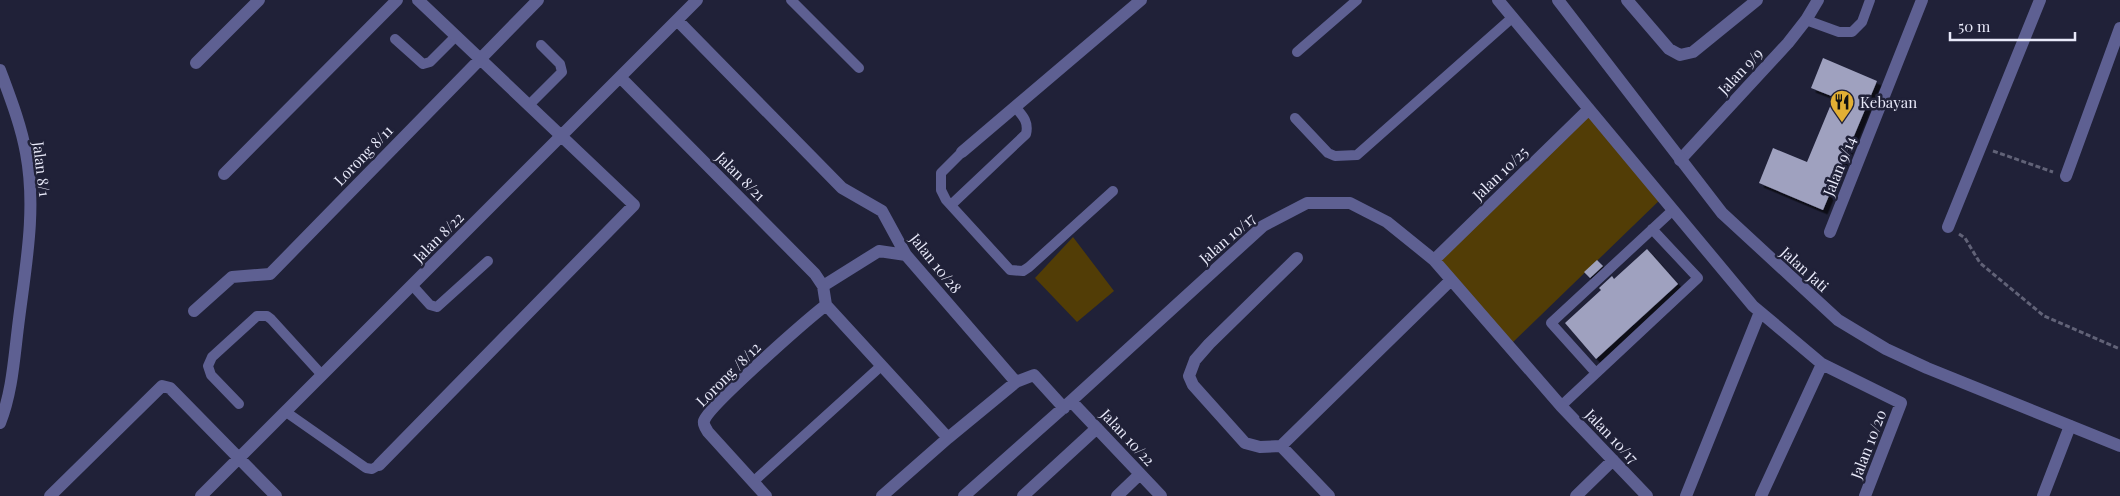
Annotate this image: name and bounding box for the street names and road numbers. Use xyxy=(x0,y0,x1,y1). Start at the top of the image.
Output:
street label: Jalan 9/9 xyxy=(1713,43,1767,99)
street label: Lorong 8/11 xyxy=(329,120,397,189)
street label: Jalan 9/14 xyxy=(1818,133,1860,200)
street label: Jalan 8/1 xyxy=(29,139,55,198)
street label: Jalan 10/25 xyxy=(1467,142,1532,205)
street label: Jalan 8/21 xyxy=(711,146,770,205)
street label: Jalan 8/22 xyxy=(408,207,468,267)
street label: Jalan 10/17 xyxy=(1194,208,1259,269)
street label: Jalan 10/28 xyxy=(905,228,966,297)
street label: Jalan Jati xyxy=(1776,241,1834,296)
street label: Lorong /8/12 xyxy=(691,337,765,411)
street label: Jalan 10/22 xyxy=(1096,404,1159,470)
street label: Jalan 10/17 xyxy=(1580,404,1643,467)
street label: Jalan 10/20 xyxy=(1845,407,1890,482)

